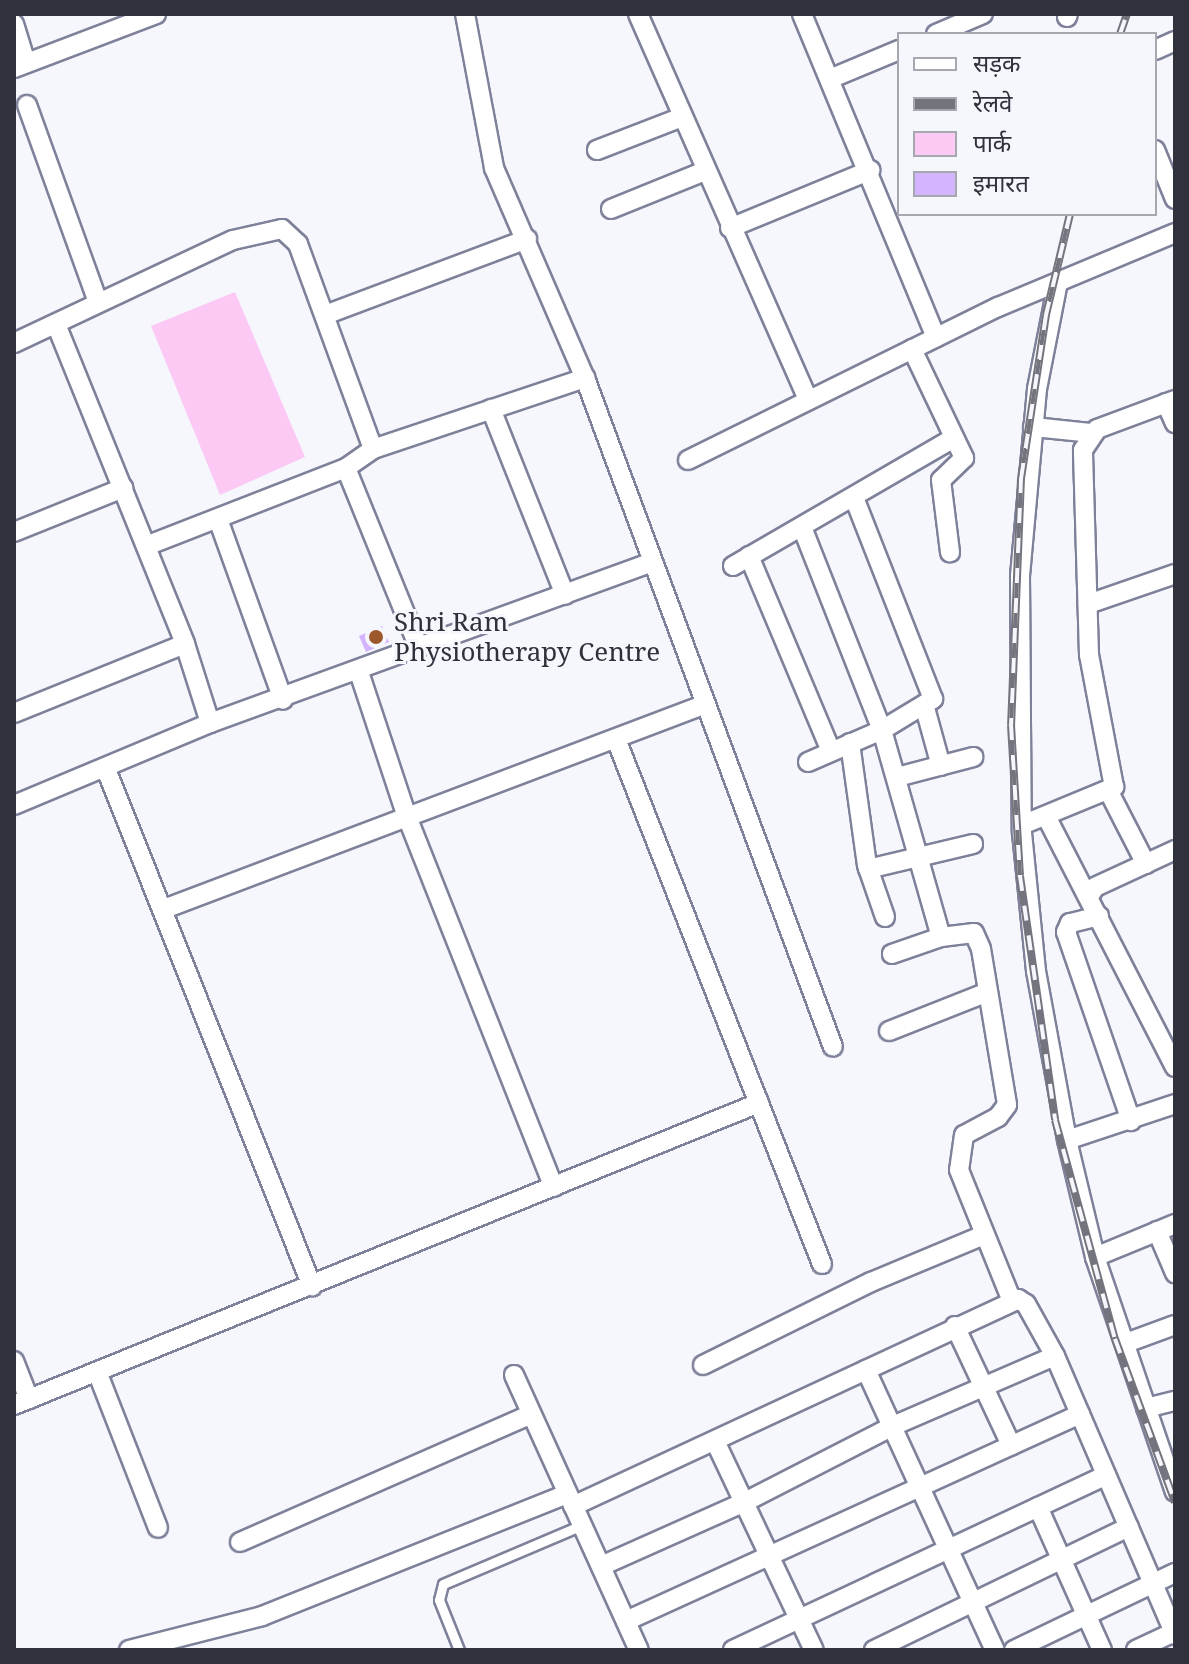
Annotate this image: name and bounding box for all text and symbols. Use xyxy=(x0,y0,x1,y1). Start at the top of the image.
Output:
legend xyxy=(897,32,1157,216)
text: सड़क xyxy=(973,46,1021,79)
text: रेलवे xyxy=(973,86,1012,119)
text: पार्क xyxy=(973,126,1011,159)
text: इमारत xyxy=(973,166,1029,199)
place label: Shri Ram Physiotherapy Centre xyxy=(394,606,660,668)
marker: Shri Ram Physiotherapy Centre xyxy=(365,626,387,648)

